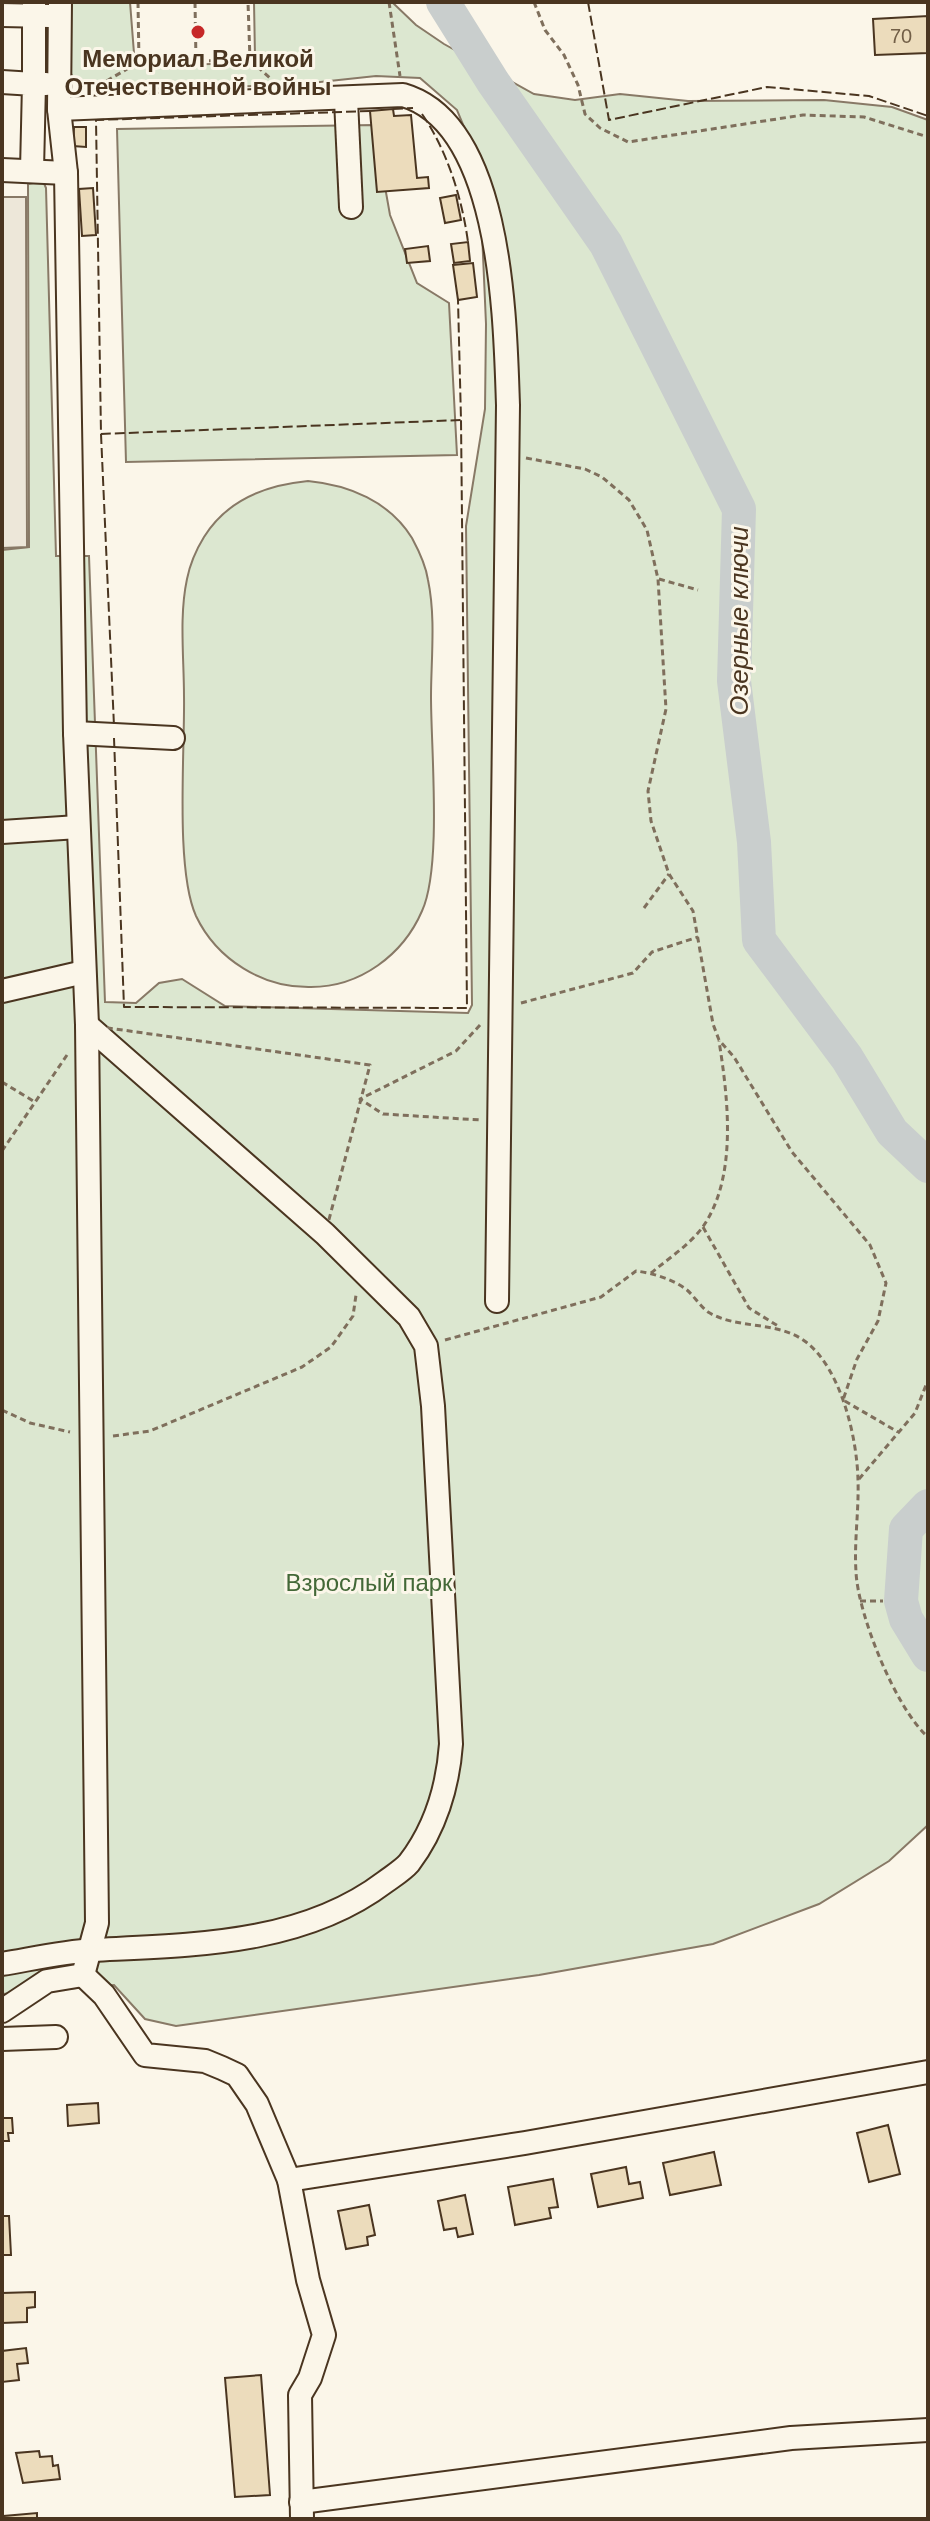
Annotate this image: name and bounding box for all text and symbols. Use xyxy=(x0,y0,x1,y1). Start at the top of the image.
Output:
marker: Мемориал Великой Отечественной войны xyxy=(189,23,207,41)
house number: 70 xyxy=(890,25,912,47)
place label: Мемориал Великой Отечественной войны xyxy=(65,45,331,100)
water label: Озерные ключи xyxy=(724,526,754,716)
park label: Взрослый парк xyxy=(285,1569,453,1596)

